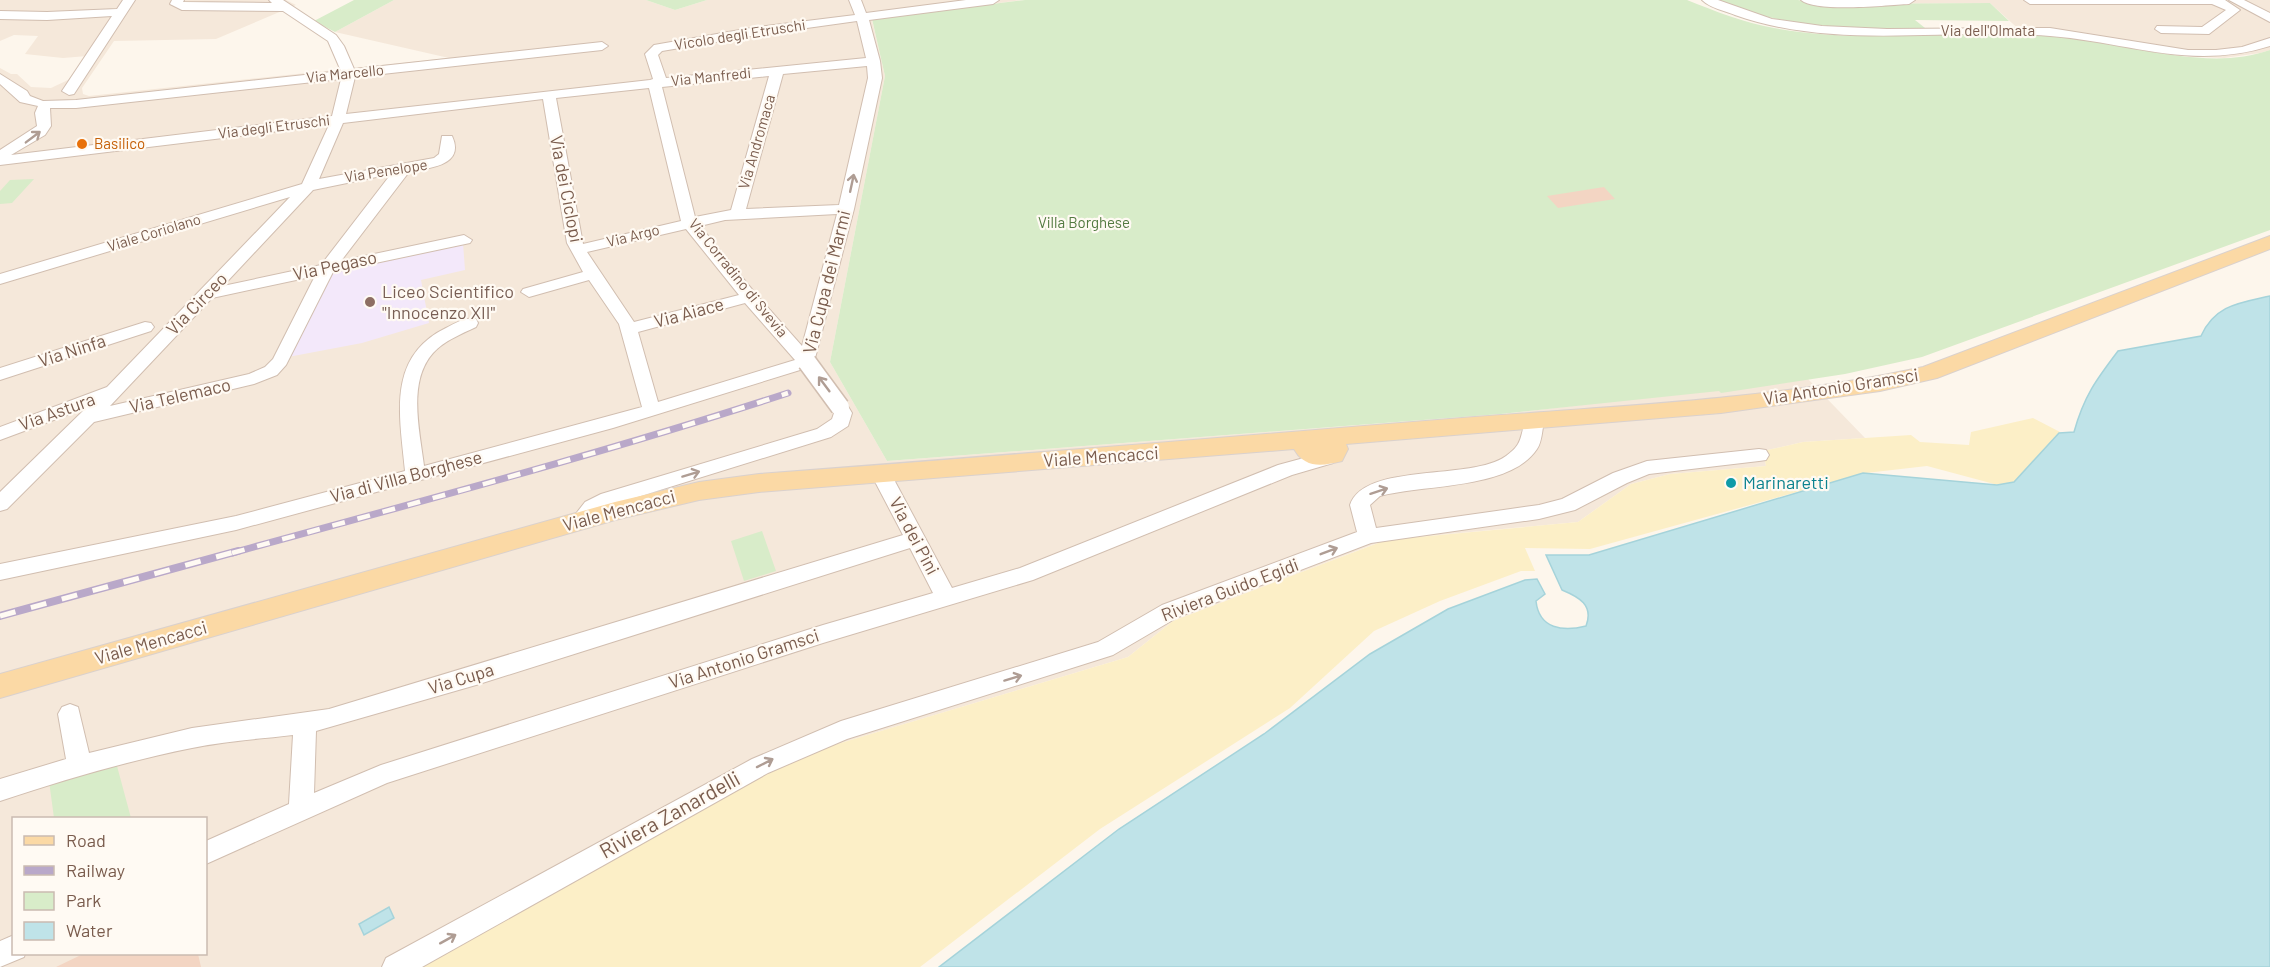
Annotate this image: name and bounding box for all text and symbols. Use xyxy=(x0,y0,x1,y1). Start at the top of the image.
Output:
street label: Vicolo degli Etruschi xyxy=(673,15,807,53)
street label: Via dell'Olmata xyxy=(1941,21,2035,39)
street label: Via Marcello xyxy=(305,60,385,86)
street label: Via Manfredi xyxy=(670,63,752,89)
street label: Via Andromaca xyxy=(734,92,778,191)
street label: Via degli Etruschi xyxy=(217,110,331,142)
one-way arrow xyxy=(25,131,41,144)
street label: Via dei Ciclopi xyxy=(546,133,588,244)
place label: Basilico xyxy=(94,134,145,152)
marker: Basilico xyxy=(75,137,89,151)
street label: Via Penelope xyxy=(343,155,429,185)
one-way arrow xyxy=(847,174,858,193)
street label: Via Cupa dei Marmi xyxy=(798,208,854,356)
street label: Viale Coriolano xyxy=(105,209,203,255)
park label: Villa Borghese xyxy=(1038,213,1130,231)
street label: Via Corradino di Svevia xyxy=(685,214,792,340)
street label: Via Argo xyxy=(604,220,661,250)
street label: Via Pegaso xyxy=(291,245,379,285)
street label: Via Circeo xyxy=(161,267,232,339)
place label: Liceo Scientifico "Innocenzo XII" xyxy=(382,280,514,323)
street label: Via Aiace xyxy=(651,292,726,332)
marker: Liceo Scientifico "Innocenzo XII" xyxy=(363,295,377,309)
street label: Via Ninfa xyxy=(35,329,108,371)
street label: Via Antonio Gramsci xyxy=(1762,363,1920,409)
street label: Via Telemaco xyxy=(127,373,233,417)
one-way arrow xyxy=(818,377,830,393)
street label: Via Astura xyxy=(16,387,98,435)
street label: Viale Mencacci xyxy=(1043,441,1159,471)
street label: Via di Villa Borghese xyxy=(327,445,484,507)
one-way arrow xyxy=(681,468,700,479)
place label: Marinaretti xyxy=(1743,471,1829,493)
marker: Marinaretti xyxy=(1724,476,1738,490)
street label: Viale Mencacci xyxy=(560,484,677,536)
one-way arrow xyxy=(1369,484,1388,495)
street label: Via dei Pini xyxy=(885,493,945,578)
one-way arrow xyxy=(1319,545,1338,556)
street label: Riviera Guido Egidi xyxy=(1158,553,1302,625)
street label: Viale Mencacci xyxy=(92,616,209,669)
street label: Via Antonio Gramsci xyxy=(666,623,822,693)
street label: Via Cupa xyxy=(425,658,496,698)
one-way arrow xyxy=(1003,672,1022,683)
one-way arrow xyxy=(756,757,774,768)
street label: Riviera Zanardelli xyxy=(595,765,744,863)
legend xyxy=(12,817,207,955)
text: Road xyxy=(66,829,106,851)
text: Railway xyxy=(66,859,125,881)
text: Park xyxy=(66,889,101,911)
text: Water xyxy=(66,919,113,941)
one-way arrow xyxy=(438,933,456,944)

